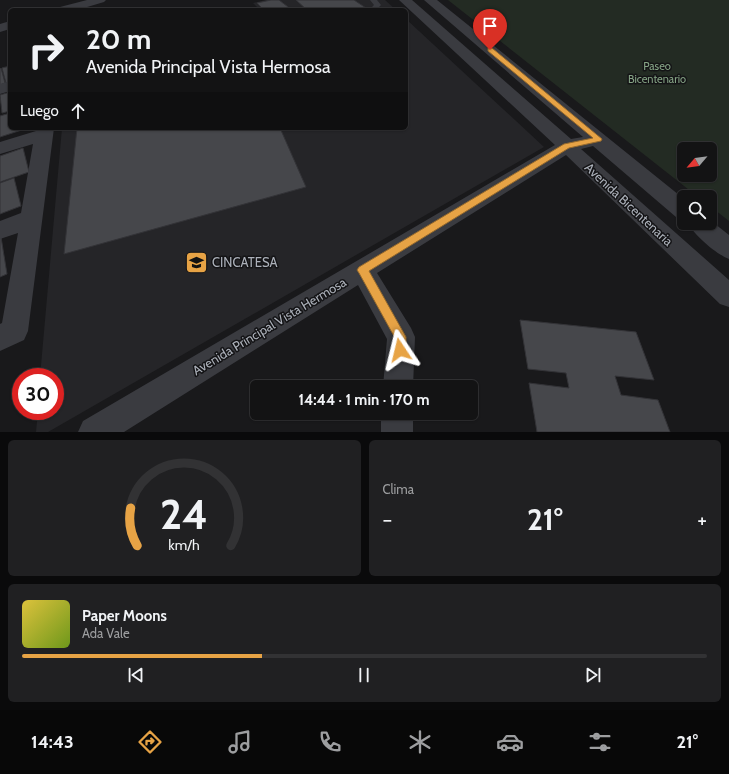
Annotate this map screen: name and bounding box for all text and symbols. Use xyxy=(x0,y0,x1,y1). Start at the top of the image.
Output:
pin xyxy=(473,9,507,50)
icon: arrive xyxy=(479,15,501,37)
text: 20 m xyxy=(86,22,151,56)
icon: right xyxy=(20,24,72,76)
text: Avenida Principal Vista Hermosa xyxy=(86,56,331,78)
park label: Paseo Bicentenario xyxy=(628,59,686,86)
icon: ahead xyxy=(67,100,89,122)
text: Luego xyxy=(20,102,59,120)
north arrow xyxy=(677,142,717,182)
map controls xyxy=(677,142,717,230)
street label: Avenida Bicentenaria xyxy=(582,159,677,249)
button: search xyxy=(677,190,717,230)
school or university icon: CINCATESA xyxy=(184,249,210,275)
place label: CINCATESA xyxy=(212,254,278,270)
street label: Avenida Principal Vista Hermosa xyxy=(189,273,349,378)
position arrow xyxy=(379,329,421,371)
speed limit sign: 30 xyxy=(12,368,64,420)
text: 14:44 · 1 min · 170 m xyxy=(298,391,430,409)
text: Clima xyxy=(383,481,414,497)
text: 24 xyxy=(160,489,208,539)
text: 21° xyxy=(527,501,563,538)
text: − xyxy=(383,506,392,533)
text: + xyxy=(697,506,707,533)
text: km/h xyxy=(169,536,200,554)
text: Paper Moons xyxy=(82,607,167,625)
text: Ada Vale xyxy=(82,625,130,641)
icon: previous xyxy=(125,664,147,686)
icon: pause xyxy=(353,664,375,686)
icon: next xyxy=(582,664,604,686)
icon: directions xyxy=(136,728,164,756)
icon: music xyxy=(226,728,254,756)
icon: phone xyxy=(316,728,344,756)
icon: climate xyxy=(406,728,434,756)
icon: car xyxy=(496,728,524,756)
icon: filters xyxy=(586,728,614,756)
text: 14:43 xyxy=(31,731,74,753)
text: 21° xyxy=(677,731,698,753)

